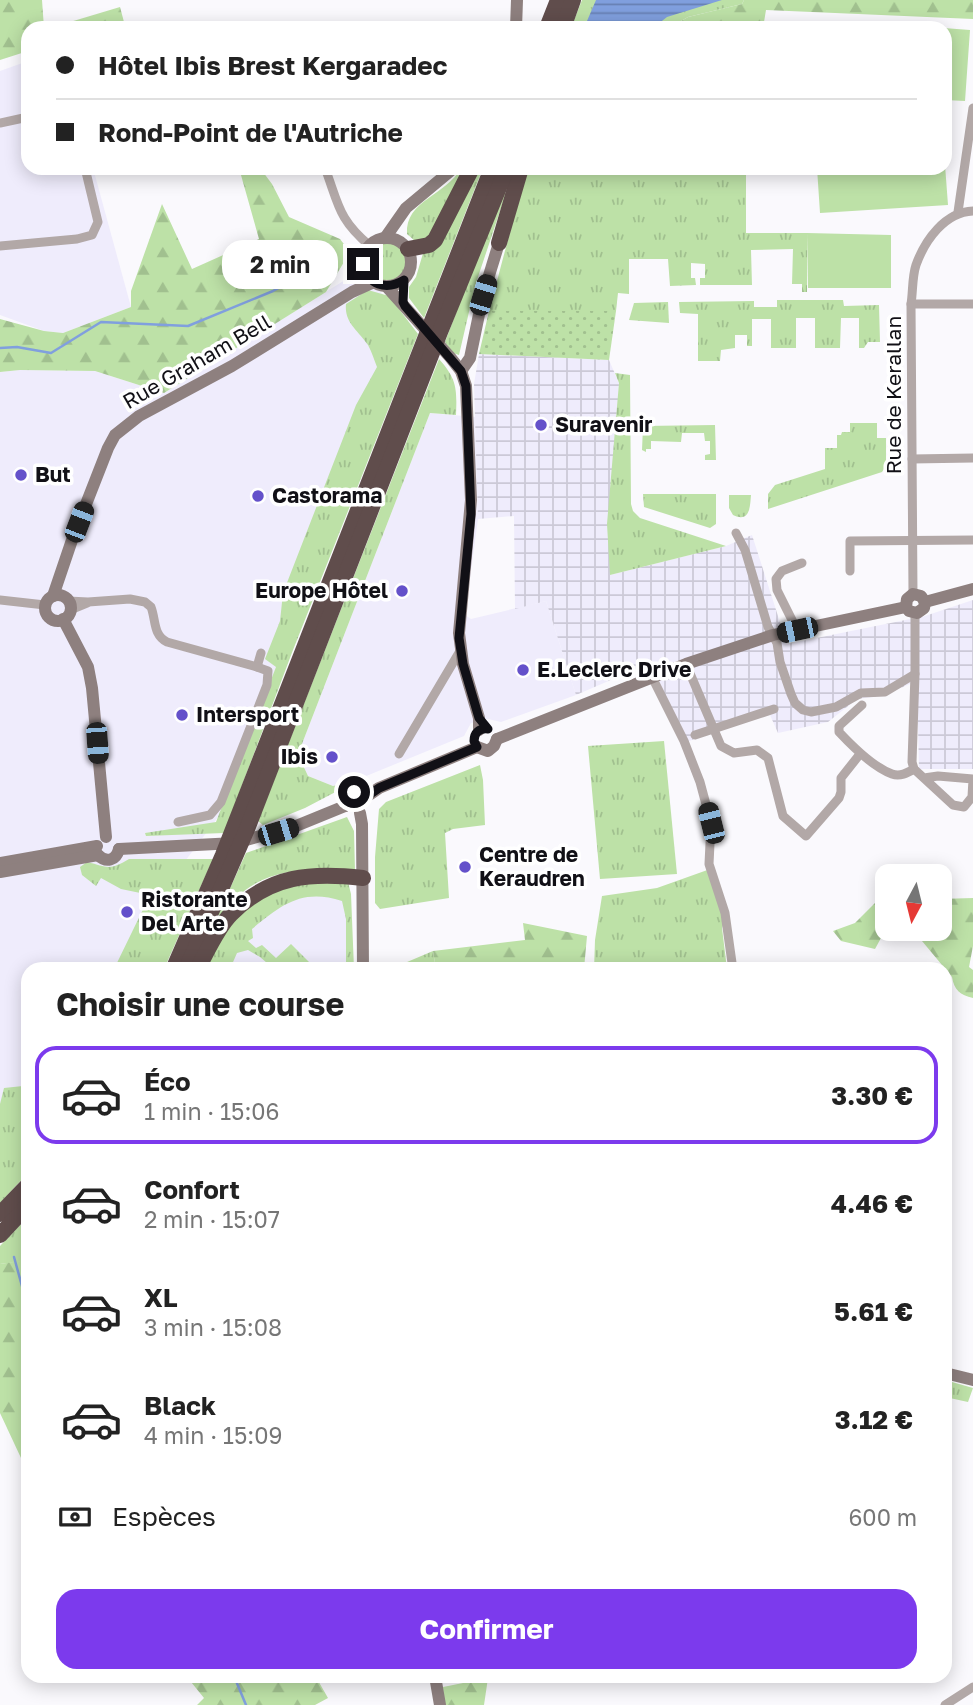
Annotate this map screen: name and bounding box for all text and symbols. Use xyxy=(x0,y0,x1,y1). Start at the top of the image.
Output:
text: Hôtel Ibis Brest Kergaradec xyxy=(98,50,448,81)
text: Rond-Point de l'Autriche xyxy=(98,117,403,148)
callout: 2 min xyxy=(223,240,338,288)
route end xyxy=(347,248,379,280)
text: 2 min xyxy=(250,250,310,278)
car xyxy=(467,272,500,318)
street label: Rue Graham Bell xyxy=(118,308,275,414)
street label: Rue de Kerallan xyxy=(880,316,906,474)
place label: Suravenir xyxy=(555,411,653,437)
marker: Suravenir xyxy=(533,417,549,433)
place label: But xyxy=(35,461,71,487)
marker: But xyxy=(13,467,29,483)
place label: Castorama xyxy=(272,482,382,508)
marker: Castorama xyxy=(250,488,266,504)
car xyxy=(62,499,97,545)
place label: Europe Hôtel xyxy=(255,577,388,603)
marker: Europe Hôtel xyxy=(394,583,410,599)
car xyxy=(775,615,820,645)
place label: E.Leclerc Drive xyxy=(537,656,691,682)
marker: E.Leclerc Drive xyxy=(515,662,531,678)
place label: Intersport xyxy=(196,701,299,727)
marker: Intersport xyxy=(174,707,190,723)
car xyxy=(86,721,109,765)
place label: Ibis xyxy=(280,743,318,769)
marker: Ibis xyxy=(324,749,340,765)
route start xyxy=(338,776,370,808)
car xyxy=(696,800,727,846)
car xyxy=(255,816,302,848)
place label: Centre de Keraudren xyxy=(479,841,585,891)
marker: Centre de Keraudren xyxy=(457,859,473,875)
north arrow xyxy=(875,864,952,942)
map controls xyxy=(875,864,952,941)
place label: Ristorante Del Arte xyxy=(141,886,248,936)
marker: Ristorante Del Arte xyxy=(119,904,135,920)
text: Choisir une course xyxy=(56,985,344,1023)
icon: car xyxy=(60,1064,123,1127)
text: Éco xyxy=(144,1066,191,1097)
text: 3.30 € xyxy=(831,1080,913,1111)
text: 1 min · 15:06 xyxy=(144,1097,280,1125)
icon: car xyxy=(60,1172,123,1235)
text: Confort xyxy=(144,1174,240,1205)
text: 4.46 € xyxy=(831,1188,913,1219)
text: 2 min · 15:07 xyxy=(144,1205,280,1233)
icon: car xyxy=(60,1280,123,1343)
text: XL xyxy=(144,1282,178,1313)
text: 5.61 € xyxy=(834,1296,913,1327)
text: 3 min · 15:08 xyxy=(144,1313,282,1341)
icon: car xyxy=(60,1388,123,1451)
text: Black xyxy=(144,1390,216,1421)
text: 3.12 € xyxy=(835,1404,913,1435)
text: 4 min · 15:09 xyxy=(144,1421,282,1449)
icon: cash xyxy=(56,1498,94,1536)
text: Espèces xyxy=(112,1501,216,1532)
text: 600 m xyxy=(848,1503,917,1531)
button: Confirmer xyxy=(56,1589,917,1669)

